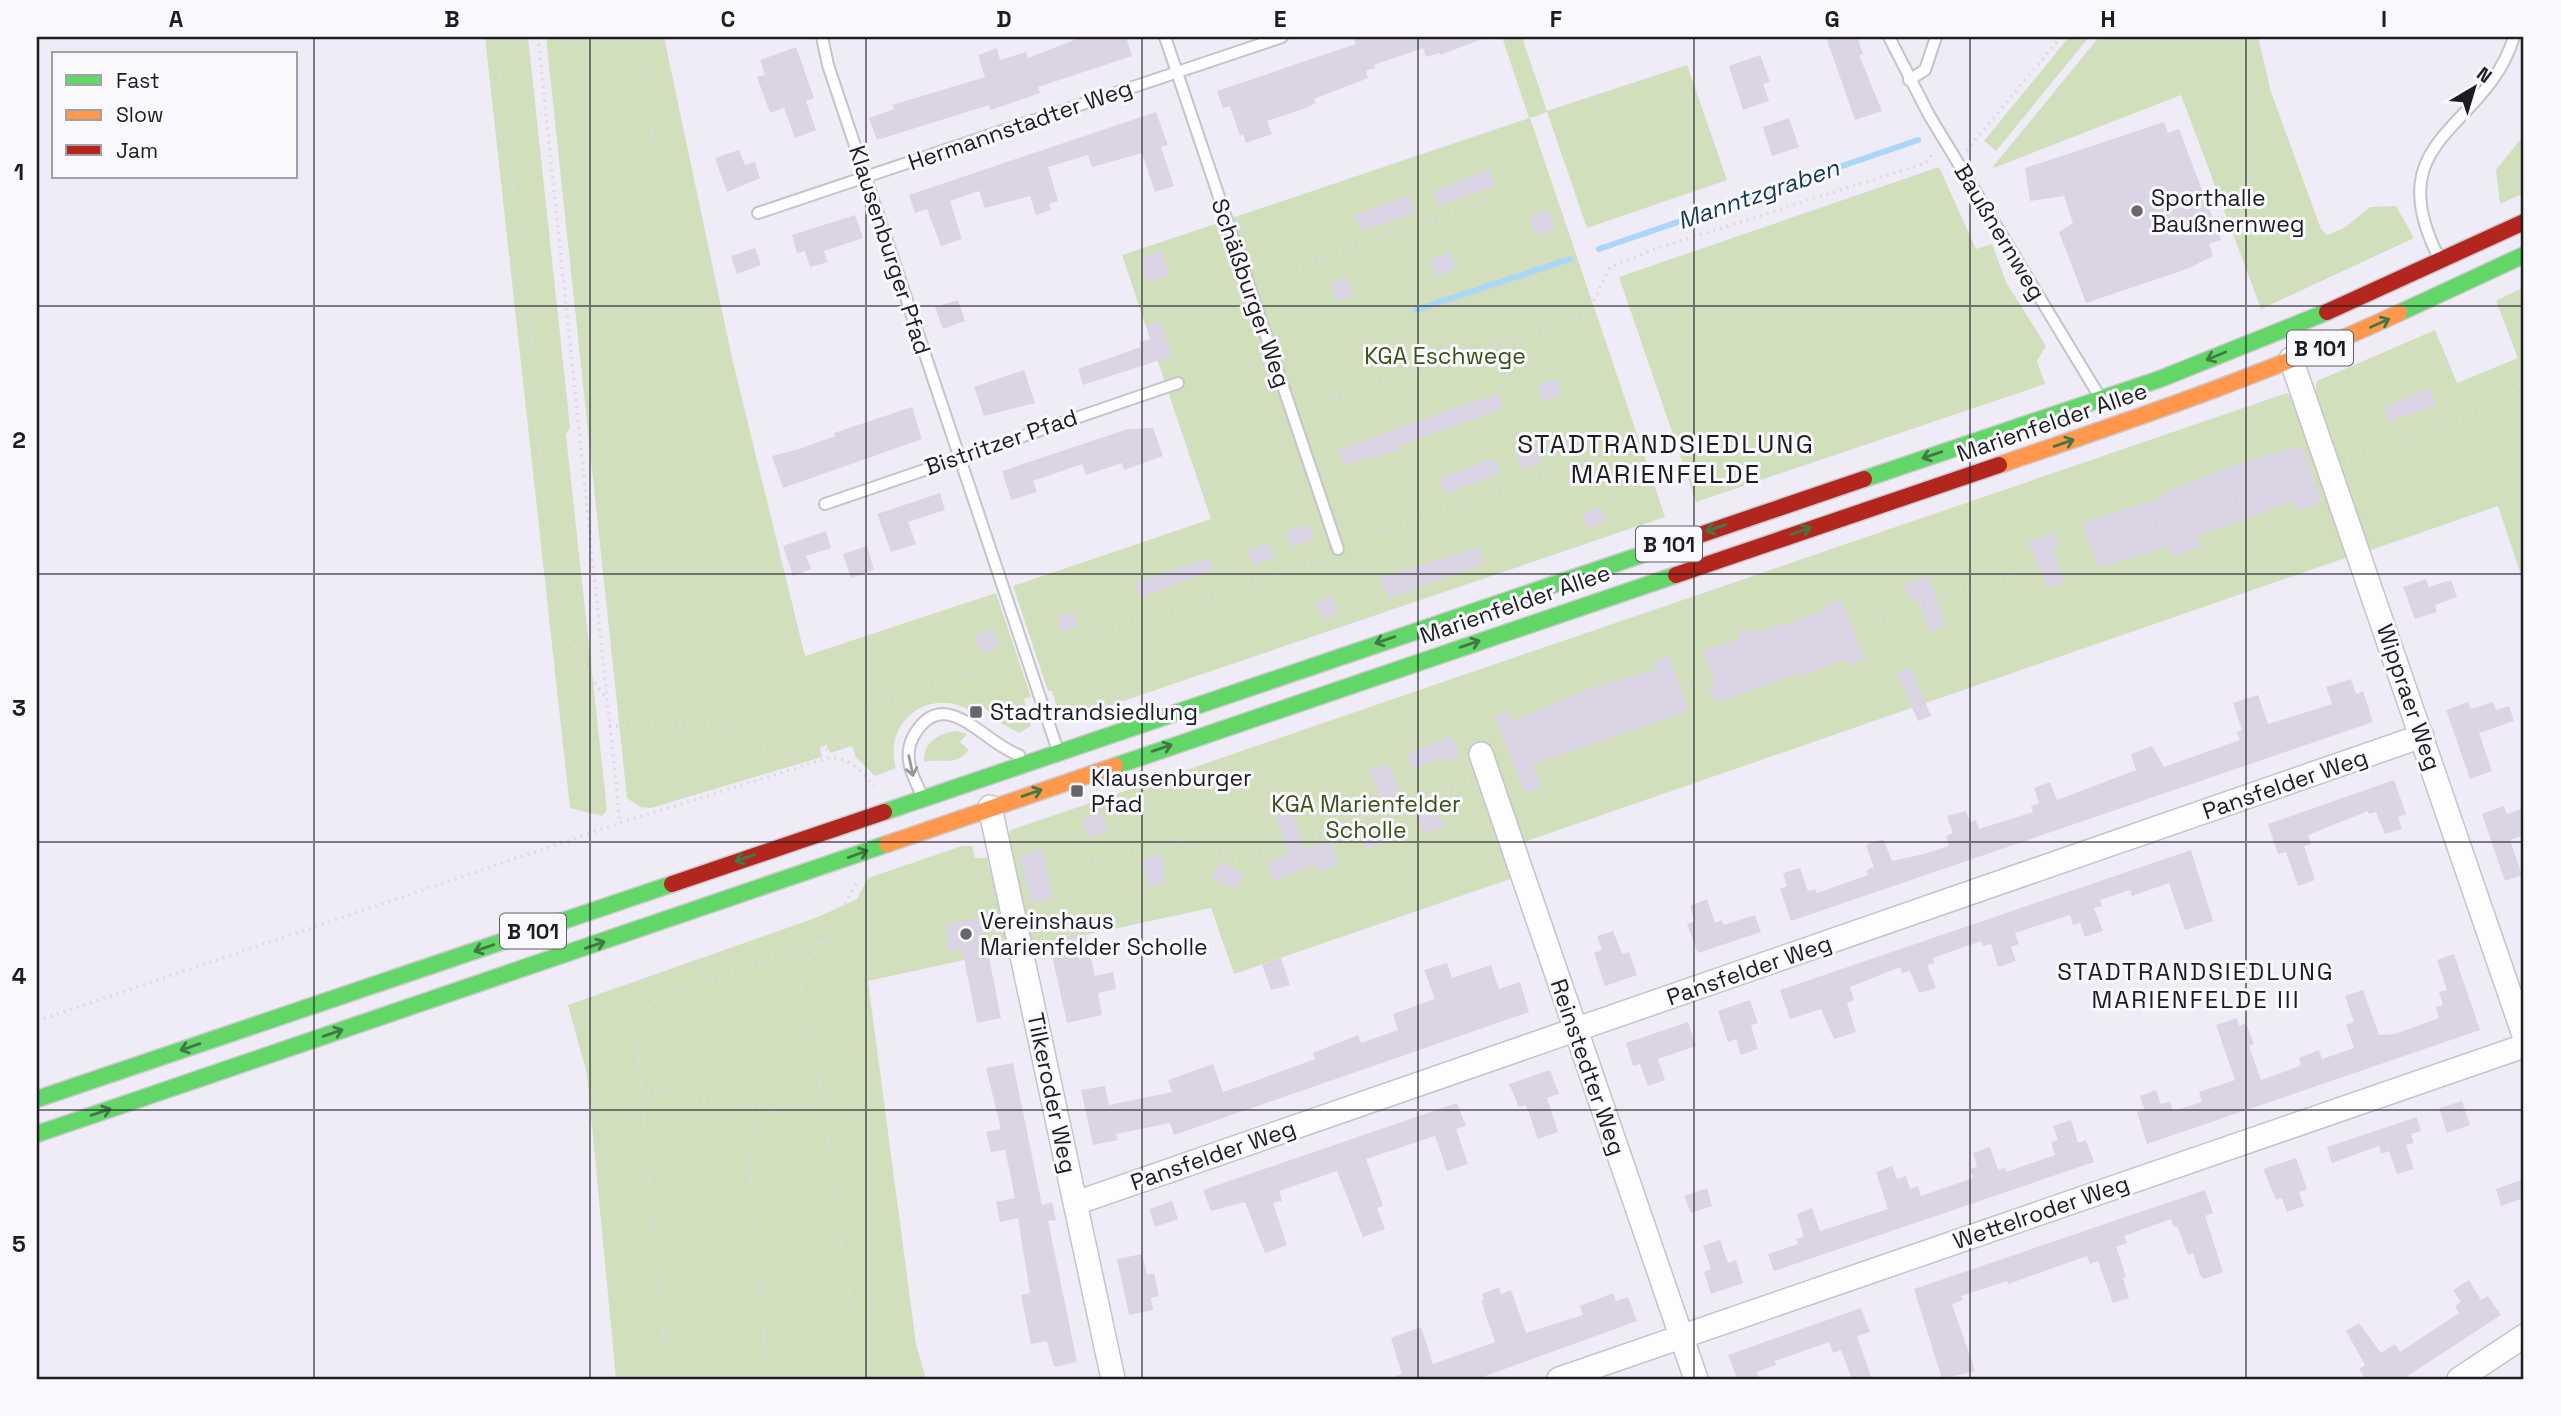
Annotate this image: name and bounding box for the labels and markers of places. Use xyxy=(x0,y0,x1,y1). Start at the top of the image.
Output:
place label: Sporthalle Baußnernweg xyxy=(2151,183,2305,239)
marker: Sporthalle Baußnernweg xyxy=(2129,203,2145,219)
place label: Stadtrandsiedlung xyxy=(990,697,1198,727)
marker: Stadtrandsiedlung xyxy=(968,704,984,720)
place label: Klausenburger Pfad xyxy=(1091,763,1252,819)
marker: Klausenburger Pfad xyxy=(1069,783,1085,799)
place label: Vereinshaus Marienfelder Scholle xyxy=(980,906,1208,962)
marker: Vereinshaus Marienfelder Scholle xyxy=(958,926,974,942)

